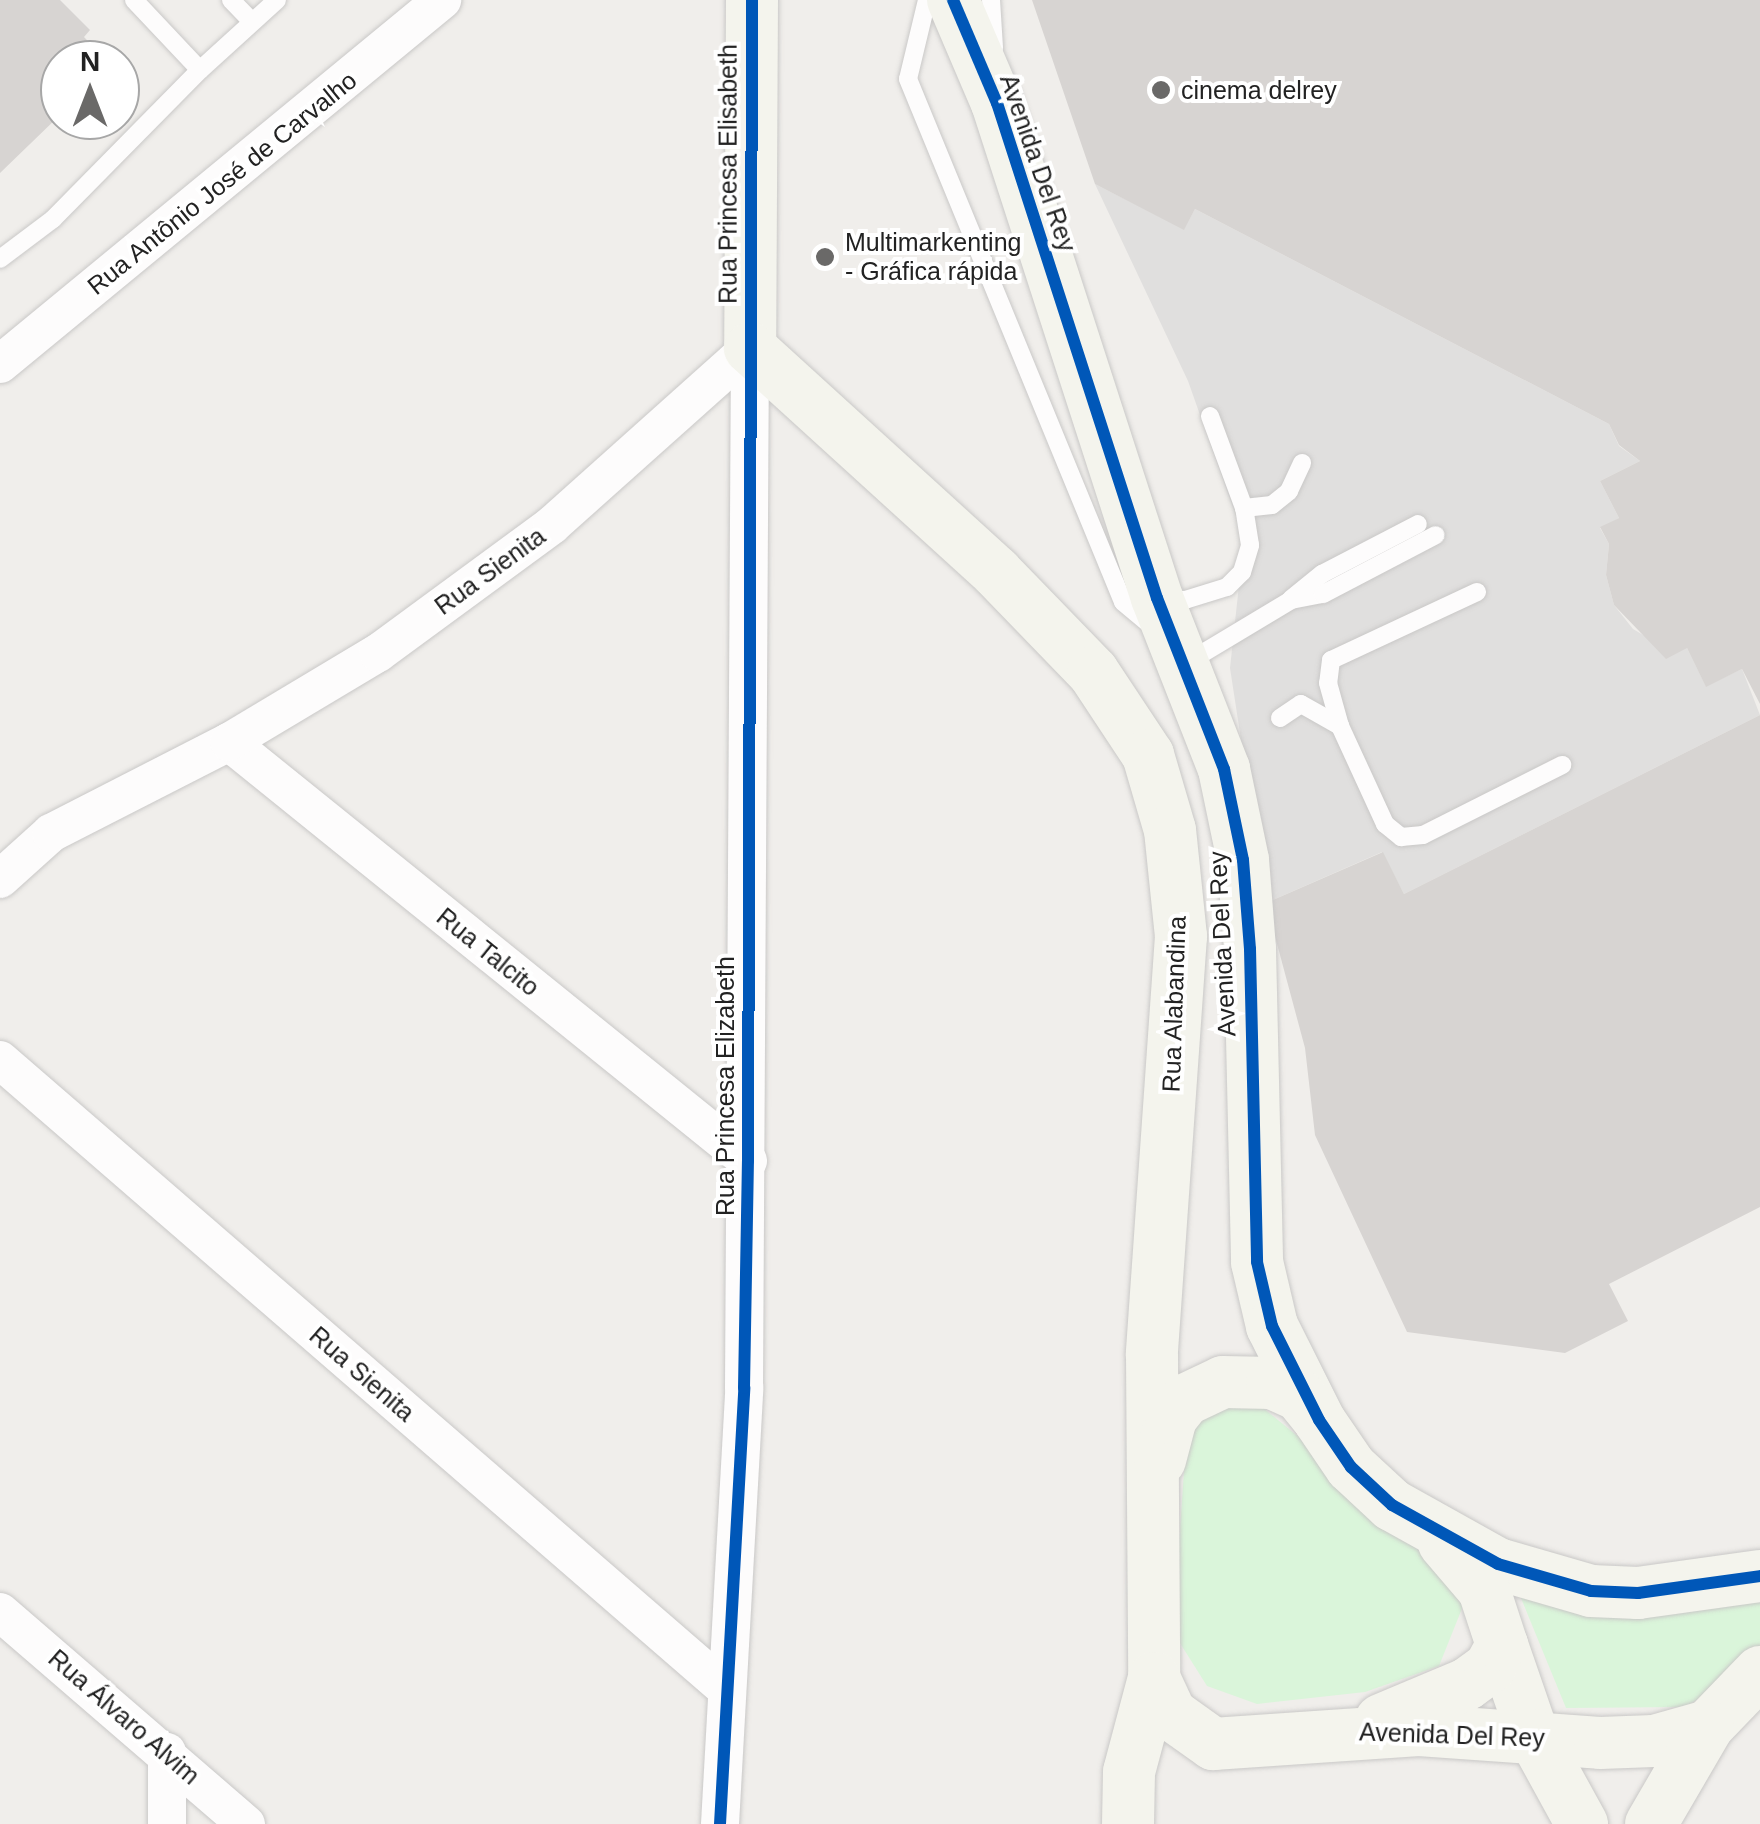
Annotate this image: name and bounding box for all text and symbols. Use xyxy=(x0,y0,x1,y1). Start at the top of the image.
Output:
north arrow xyxy=(40,40,140,140)
street label: Rua Princesa Elisabeth xyxy=(713,44,743,304)
text: N xyxy=(80,46,100,77)
street label: Rua Antônio José de Carvalho xyxy=(81,65,363,301)
street label: Avenida Del Rey xyxy=(994,70,1082,256)
place label: cinema delrey xyxy=(1181,75,1337,105)
marker: cinema delrey xyxy=(1150,79,1172,101)
place label: Multimarkenting - Gráfica rápida xyxy=(845,228,1021,287)
marker: Multimarkenting - Gráfica rápida xyxy=(814,246,836,268)
street label: Rua Sienita xyxy=(429,521,551,621)
street label: Avenida Del Rey xyxy=(1202,850,1242,1038)
street label: Rua Talcito xyxy=(431,901,545,1003)
street label: Rua Alabandina xyxy=(1156,915,1192,1093)
street label: Rua Princesa Elizabeth xyxy=(710,956,740,1216)
street label: Rua Sienita xyxy=(303,1320,421,1428)
street label: Rua Álvaro Alvim xyxy=(42,1643,206,1791)
street label: Avenida Del Rey xyxy=(1359,1717,1545,1753)

